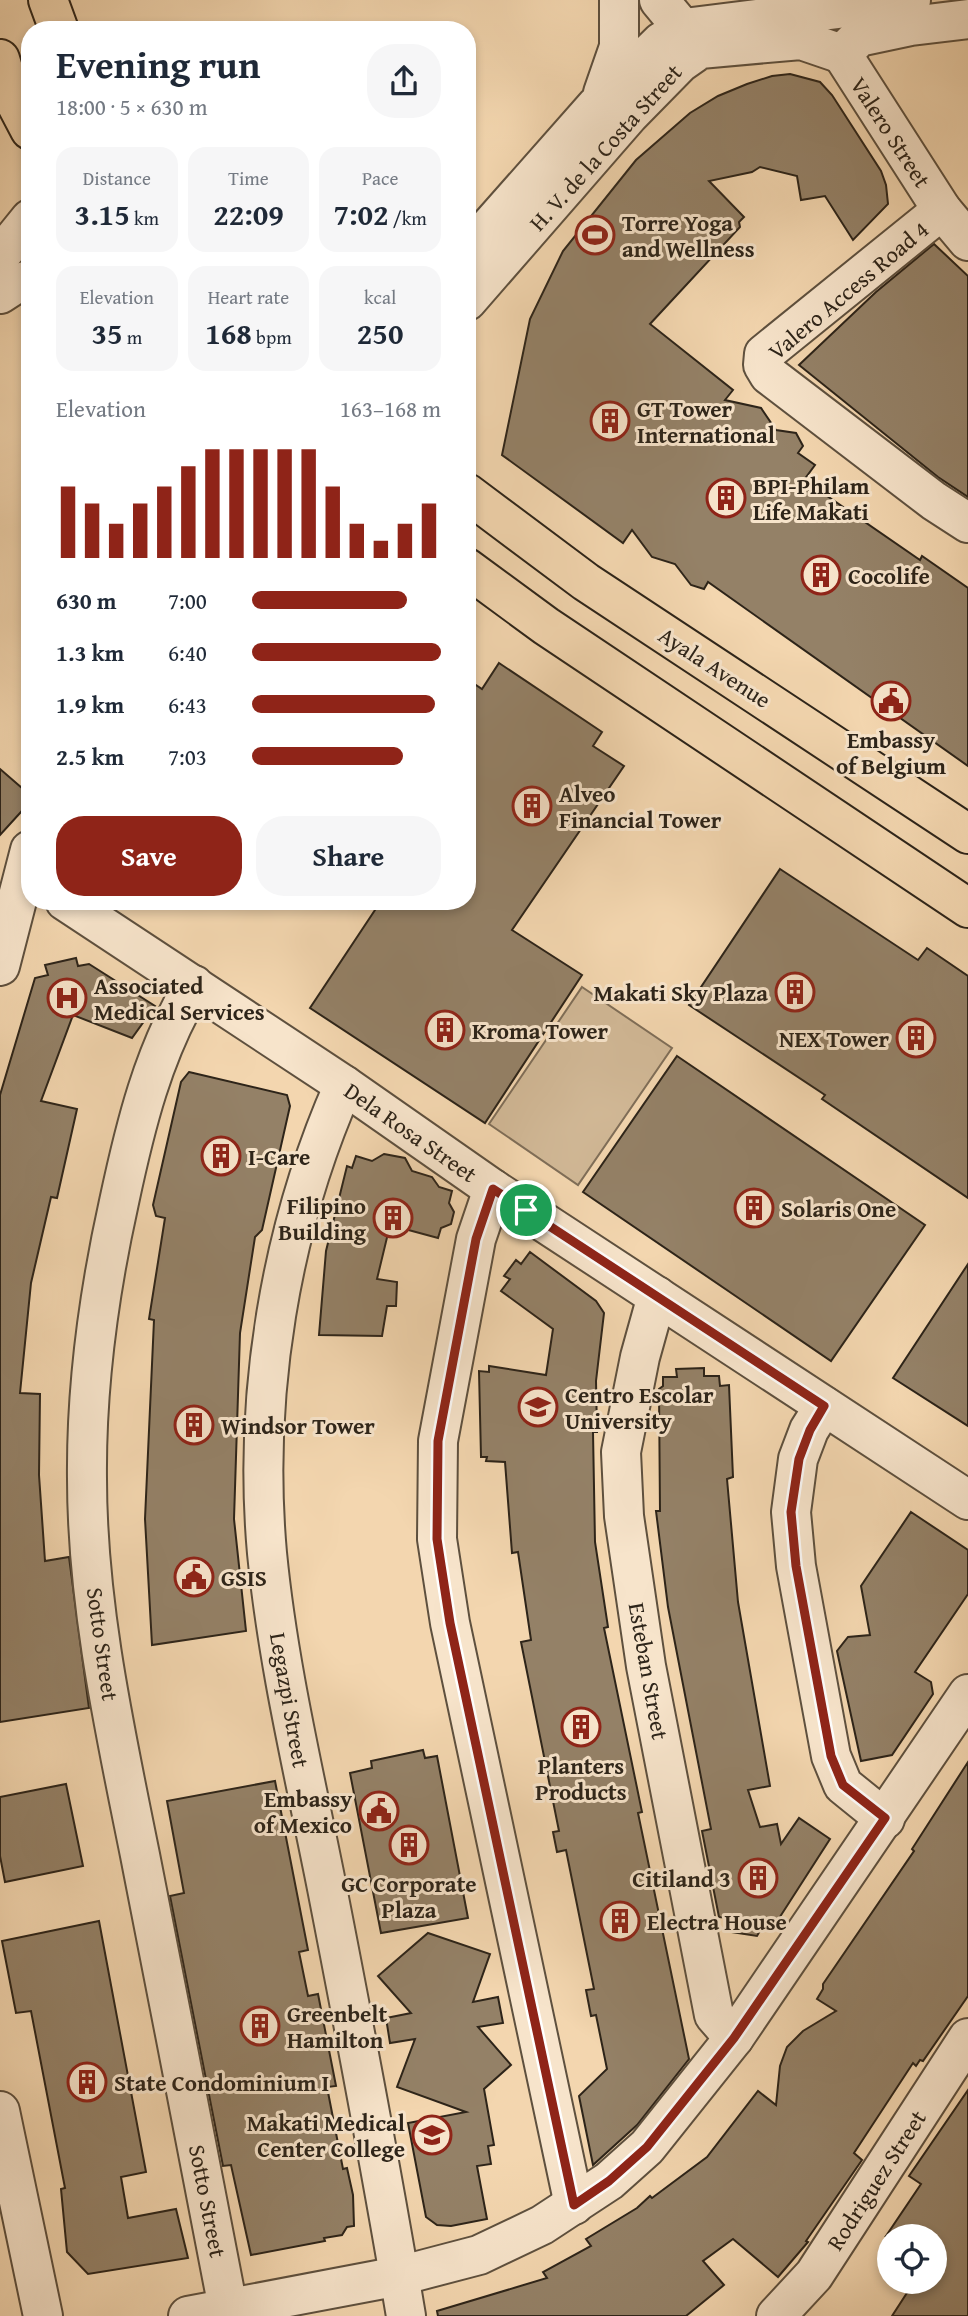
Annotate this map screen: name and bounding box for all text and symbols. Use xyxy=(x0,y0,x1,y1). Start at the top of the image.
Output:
text: Evening run xyxy=(56,36,260,92)
button: share xyxy=(367,44,441,118)
street label: H. V. de la Costa Street xyxy=(521,56,689,238)
street label: Valero Street xyxy=(843,70,939,194)
text: 18:00 · 5 × 630 m xyxy=(56,90,208,123)
text: Distance xyxy=(83,164,151,192)
text: Time xyxy=(228,164,269,192)
text: Pace xyxy=(362,164,398,192)
text: 3.15 xyxy=(75,192,130,236)
text: 22:09 xyxy=(213,192,284,236)
text: 7:02 xyxy=(333,192,389,236)
text: km xyxy=(130,204,159,232)
text: /km xyxy=(389,204,427,232)
place label: Torre Yoga and Wellness xyxy=(622,206,755,265)
street label: Valero Access Road 4 xyxy=(761,213,935,367)
sports icon: Torre Yoga and Wellness xyxy=(574,214,616,256)
text: Elevation xyxy=(80,283,154,311)
text: Heart rate xyxy=(208,283,289,311)
text: kcal xyxy=(364,283,396,311)
text: 35 xyxy=(91,311,123,355)
text: 168 xyxy=(205,311,252,355)
text: 250 xyxy=(357,311,403,355)
text: m xyxy=(123,323,142,351)
text: bpm xyxy=(252,323,292,351)
text: Elevation xyxy=(56,392,146,425)
text: 163–168 m xyxy=(340,392,441,425)
place label: GT Tower International xyxy=(637,392,775,451)
building icon: GT Tower International xyxy=(589,400,631,442)
place label: BPI-Philam Life Makati xyxy=(753,469,870,528)
building icon: BPI-Philam Life Makati xyxy=(705,477,747,519)
building icon: Cocolife xyxy=(800,554,842,596)
place label: Cocolife xyxy=(848,559,930,592)
text: 630 m xyxy=(56,584,117,617)
text: 7:00 xyxy=(168,584,207,617)
street label: Ayala Avenue xyxy=(652,618,778,716)
text: 1.3 km xyxy=(56,636,124,669)
text: 6:40 xyxy=(168,636,207,669)
public building icon: Embassy of Belgium xyxy=(870,680,912,722)
text: 1.9 km xyxy=(56,688,124,721)
text: 6:43 xyxy=(168,688,207,721)
place label: Embassy of Belgium xyxy=(836,723,946,782)
text: 2.5 km xyxy=(56,740,124,773)
text: 7:03 xyxy=(168,740,207,773)
place label: Alveo Financial Tower xyxy=(559,777,722,836)
building icon: Alveo Financial Tower xyxy=(511,785,553,827)
button: Save xyxy=(56,816,242,896)
button: Share xyxy=(256,816,441,896)
place label: Associated Medical Services xyxy=(94,969,265,1028)
building icon: Makati Sky Plaza xyxy=(774,971,816,1013)
place label: Makati Sky Plaza xyxy=(594,976,768,1009)
hospital icon: Associated Medical Services xyxy=(46,977,88,1019)
building icon: Kroma Tower xyxy=(424,1009,466,1051)
place label: Kroma Tower xyxy=(472,1014,609,1047)
building icon: NEX Tower xyxy=(895,1017,937,1059)
place label: NEX Tower xyxy=(779,1022,889,1055)
street label: Dela Rosa Street xyxy=(338,1074,484,1190)
building icon: I-Care xyxy=(200,1135,242,1177)
place label: I-Care xyxy=(248,1140,310,1173)
pin xyxy=(496,1180,556,1240)
building icon: Solaris One xyxy=(733,1187,775,1229)
place label: Filipino Building xyxy=(278,1189,367,1248)
icon: arrive xyxy=(507,1191,545,1229)
place label: Solaris One xyxy=(781,1192,896,1225)
building icon: Filipino Building xyxy=(372,1197,414,1239)
place label: Centro Escolar University xyxy=(565,1378,714,1437)
school or university icon: Centro Escolar University xyxy=(517,1386,559,1428)
building icon: Windsor Tower xyxy=(173,1404,215,1446)
place label: Windsor Tower xyxy=(221,1409,375,1442)
public building icon: GSIS xyxy=(173,1556,215,1598)
place label: GSIS xyxy=(221,1561,267,1594)
street label: Sotto Street xyxy=(79,1585,127,1703)
street label: Esteban Street xyxy=(621,1600,677,1742)
street label: Legazpi Street xyxy=(262,1630,318,1770)
building icon: Planters Products xyxy=(560,1706,602,1748)
place label: Planters Products xyxy=(535,1749,627,1808)
place label: Embassy of Mexico xyxy=(254,1782,352,1841)
public building icon: Embassy of Mexico xyxy=(358,1790,400,1832)
building icon: GC Corporate Plaza xyxy=(388,1824,430,1866)
building icon: Citiland 3 xyxy=(737,1857,779,1899)
place label: Citiland 3 xyxy=(632,1862,731,1895)
place label: GC Corporate Plaza xyxy=(341,1867,477,1926)
building icon: Electra House xyxy=(599,1900,641,1942)
place label: Electra House xyxy=(647,1905,787,1938)
place label: Greenbelt Hamilton xyxy=(287,1997,387,2056)
building icon: Greenbelt Hamilton xyxy=(239,2005,281,2047)
building icon: State Condominium I xyxy=(66,2061,108,2103)
place label: State Condominium I xyxy=(114,2066,329,2099)
street label: Rodriguez Street xyxy=(818,2103,934,2257)
place label: Makati Medical Center College xyxy=(247,2106,405,2165)
school or university icon: Makati Medical Center College xyxy=(411,2114,453,2156)
street label: Sotto Street xyxy=(181,2142,235,2260)
map controls xyxy=(877,2224,947,2294)
button: locate xyxy=(877,2224,947,2294)

